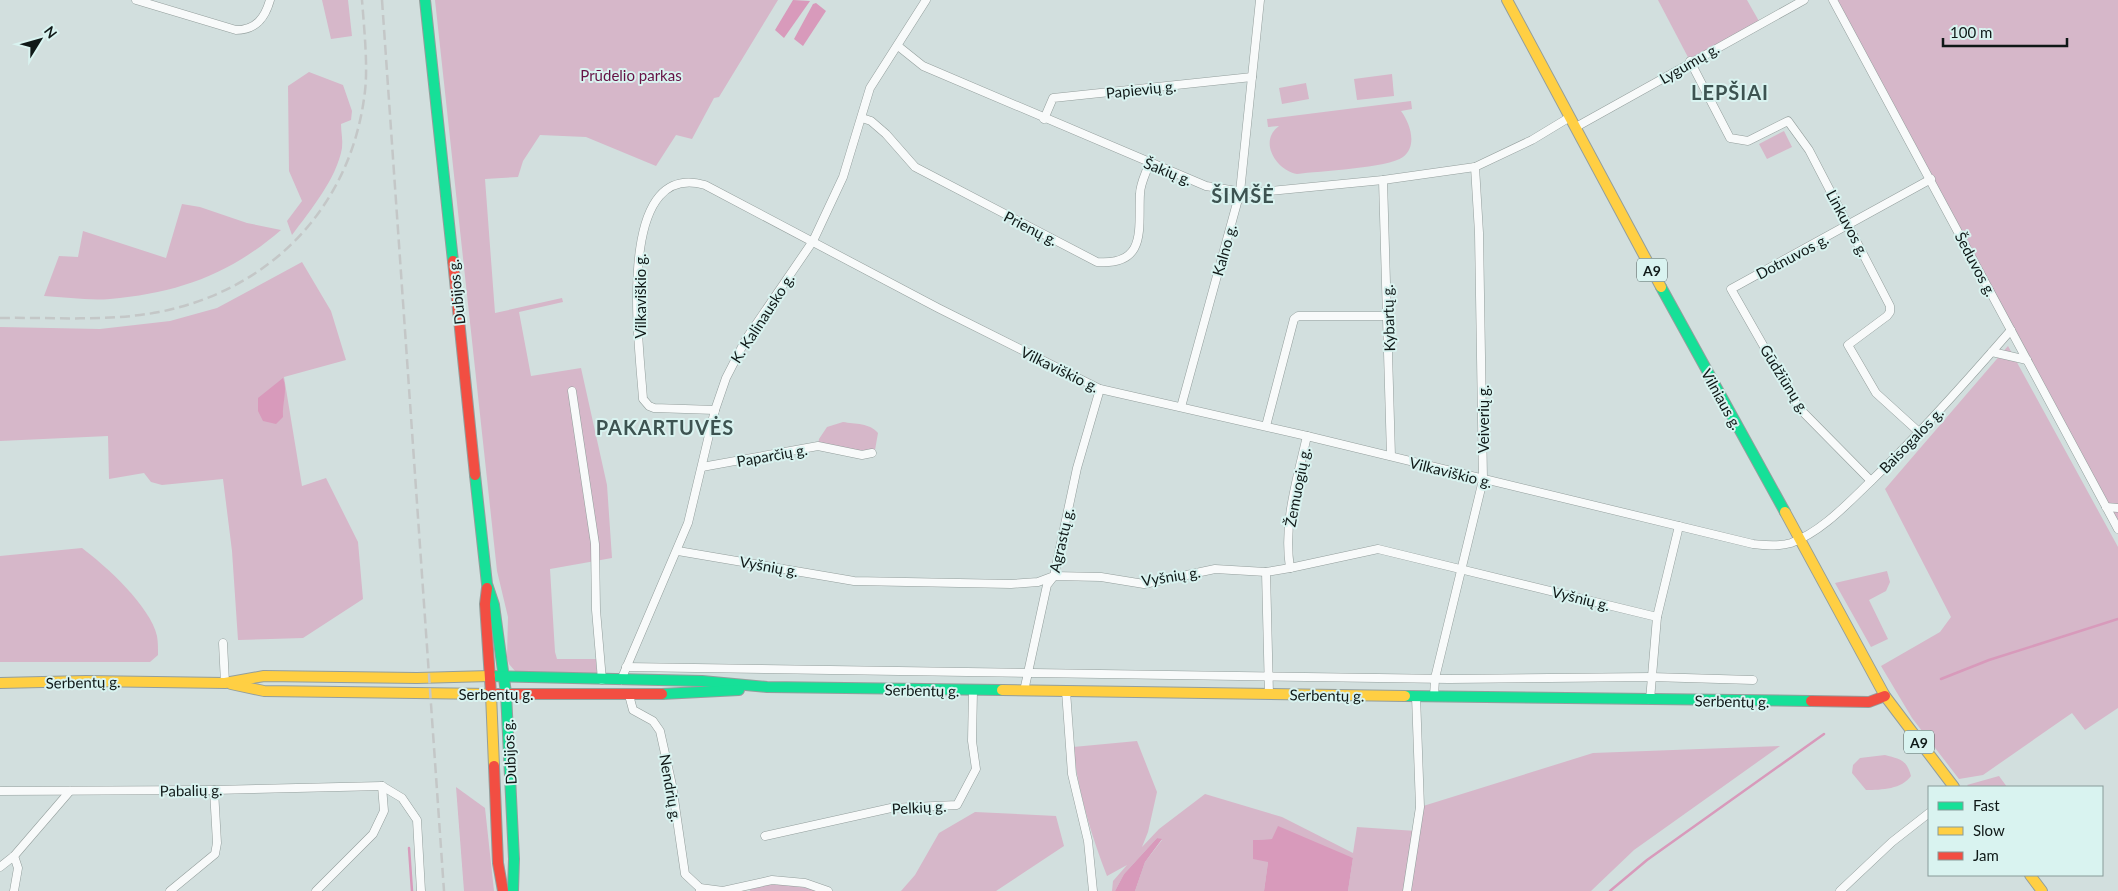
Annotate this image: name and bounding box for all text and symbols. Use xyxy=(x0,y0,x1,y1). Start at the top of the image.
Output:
north arrow xyxy=(15,15,65,65)
scale bar xyxy=(1943,15,2067,47)
text: N xyxy=(41,22,61,41)
text: 100 m xyxy=(1950,23,1992,41)
street label: Lygumų g. xyxy=(1656,39,1722,87)
park label: Prūdelio parkas xyxy=(580,66,682,84)
street label: Papievių g. xyxy=(1105,76,1177,102)
district label: LEPŠIAI xyxy=(1691,80,1769,104)
street label: Šakių g. xyxy=(1141,153,1195,189)
district label: ŠIMŠĖ xyxy=(1211,183,1275,207)
street label: Linkuvos g. xyxy=(1823,186,1873,260)
street label: Prienų g. xyxy=(1001,207,1061,249)
street label: Kalno g. xyxy=(1208,222,1240,278)
street label: Dotnuvos g. xyxy=(1753,229,1831,283)
street label: Šeduvos g. xyxy=(1952,229,2000,299)
street label: Vilkaviškio g. xyxy=(631,254,649,338)
road number: A9 xyxy=(1637,258,1667,282)
street label: Dubijos g. xyxy=(444,259,468,325)
street label: K. Kalinausko g. xyxy=(726,270,798,366)
street label: Kybartų g. xyxy=(1378,284,1398,352)
street label: Gūdžiūnų g. xyxy=(1757,341,1813,417)
street label: Vilkaviškio g. xyxy=(1018,342,1102,396)
street label: Vilniaus g. xyxy=(1698,365,1746,433)
street label: Veiverių g. xyxy=(1474,385,1492,453)
street label: Baisogalos g. xyxy=(1875,403,1947,477)
district label: PAKARTUVĖS xyxy=(596,415,734,439)
street label: Paparčių g. xyxy=(735,440,809,470)
street label: Žemuogių g. xyxy=(1280,446,1314,528)
street label: Vilkaviškio g. xyxy=(1408,453,1494,491)
street label: Agrastų g. xyxy=(1045,506,1077,574)
street label: Vyšnių g. xyxy=(738,552,800,580)
street label: Vyšnių g. xyxy=(1140,562,1202,590)
street label: Vyšnių g. xyxy=(1550,582,1612,614)
street label: Serbentų g. xyxy=(45,672,121,692)
street label: Serbentų g. xyxy=(884,680,960,700)
street label: Serbentų g. xyxy=(459,685,533,703)
street label: Serbentų g. xyxy=(1289,685,1365,705)
street label: Serbentų g. xyxy=(1694,691,1770,711)
street label: Dubijos g. xyxy=(498,719,520,785)
road number: A9 xyxy=(1904,730,1934,754)
street label: Nendrių g. xyxy=(656,753,686,823)
street label: Pabalių g. xyxy=(159,780,223,800)
legend xyxy=(1928,786,2103,876)
text: Fast xyxy=(1973,796,2000,814)
street label: Pelkių g. xyxy=(891,797,947,817)
text: Slow xyxy=(1973,821,2005,839)
text: Jam xyxy=(1973,846,1999,864)

